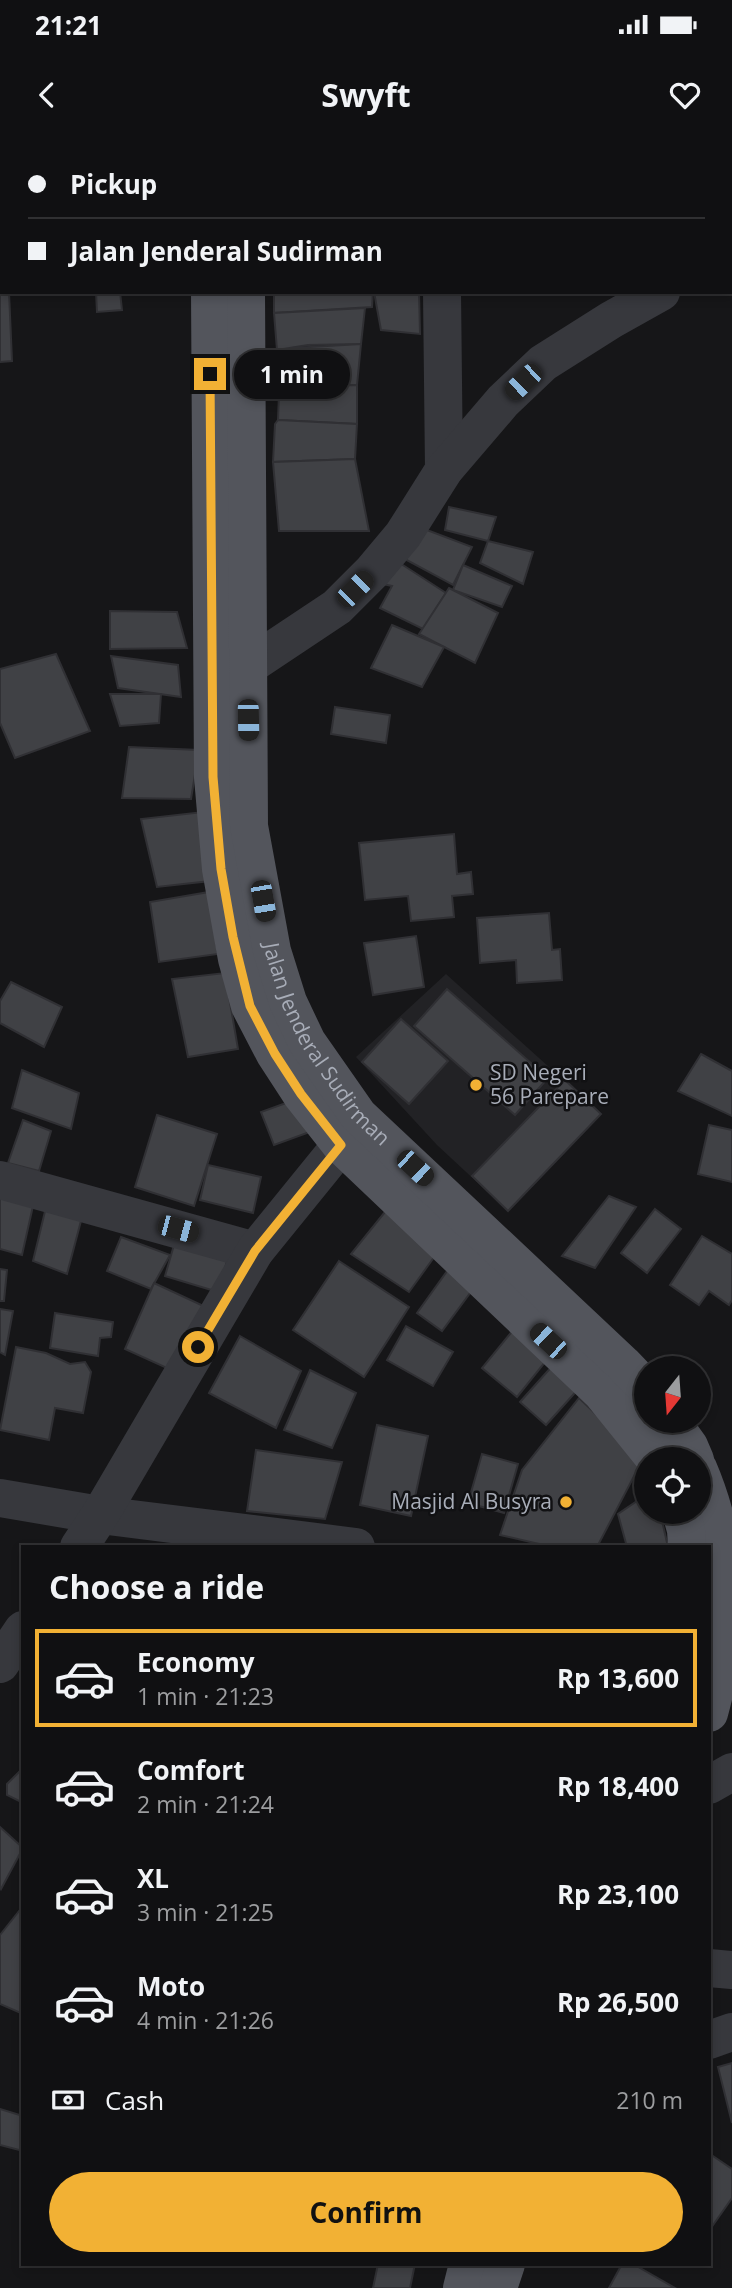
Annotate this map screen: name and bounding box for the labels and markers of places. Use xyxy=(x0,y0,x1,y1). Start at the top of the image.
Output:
place label: SD Negeri 56 Parepare xyxy=(490,1058,609,1110)
marker: SD Negeri 56 Parepare xyxy=(468,1077,484,1093)
place label: Masjid Al Busyra xyxy=(391,1487,552,1515)
marker: Masjid Al Busyra xyxy=(558,1494,574,1510)

